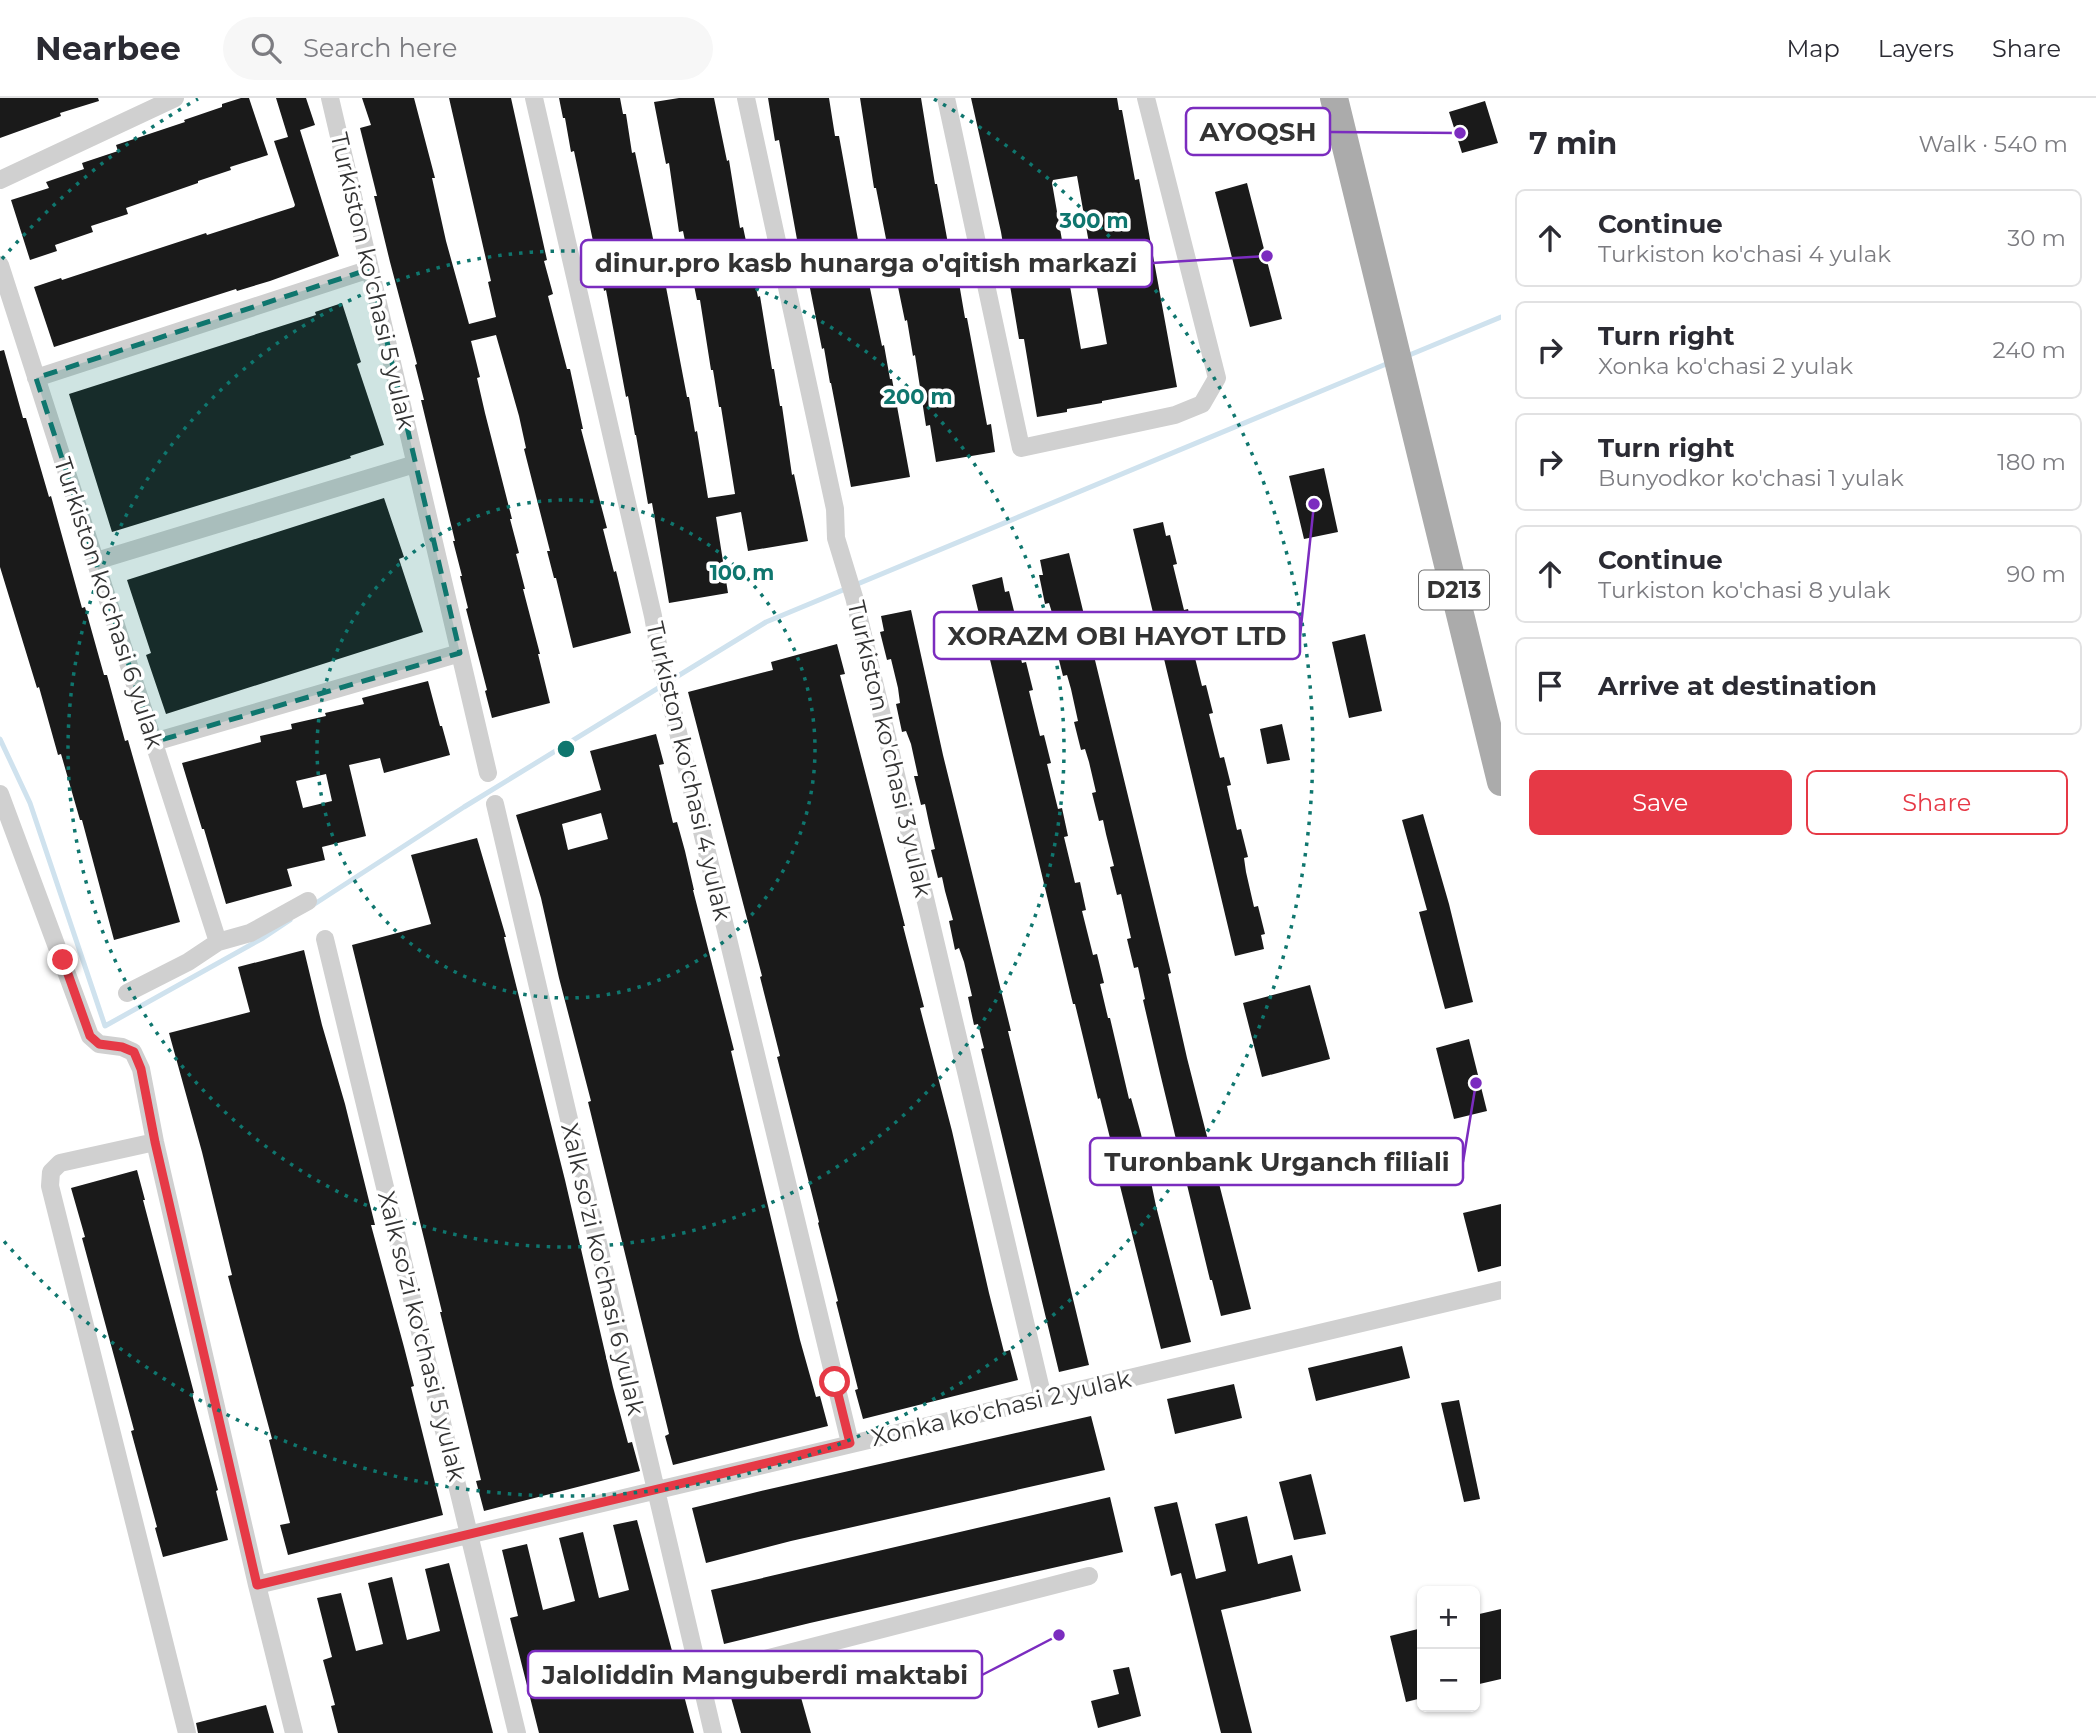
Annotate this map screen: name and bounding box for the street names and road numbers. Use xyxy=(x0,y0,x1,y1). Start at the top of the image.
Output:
street label: Turkiston ko'chasi 5 yulak xyxy=(325,130,421,433)
street label: Turkiston ko'chasi 6 yulak xyxy=(48,454,170,753)
road number: D213 xyxy=(1419,570,1489,610)
street label: Turkiston ko'chasi 3 yulak xyxy=(842,598,938,901)
street label: Turkiston ko'chasi 4 yulak xyxy=(640,619,738,924)
street label: Xalk so'zi ko'chasi 6 yulak xyxy=(555,1120,651,1419)
street label: Xalk so'zi ko'chasi 5 yulak xyxy=(372,1188,472,1485)
street label: Xonka ko'chasi 2 yulak xyxy=(868,1364,1135,1452)

